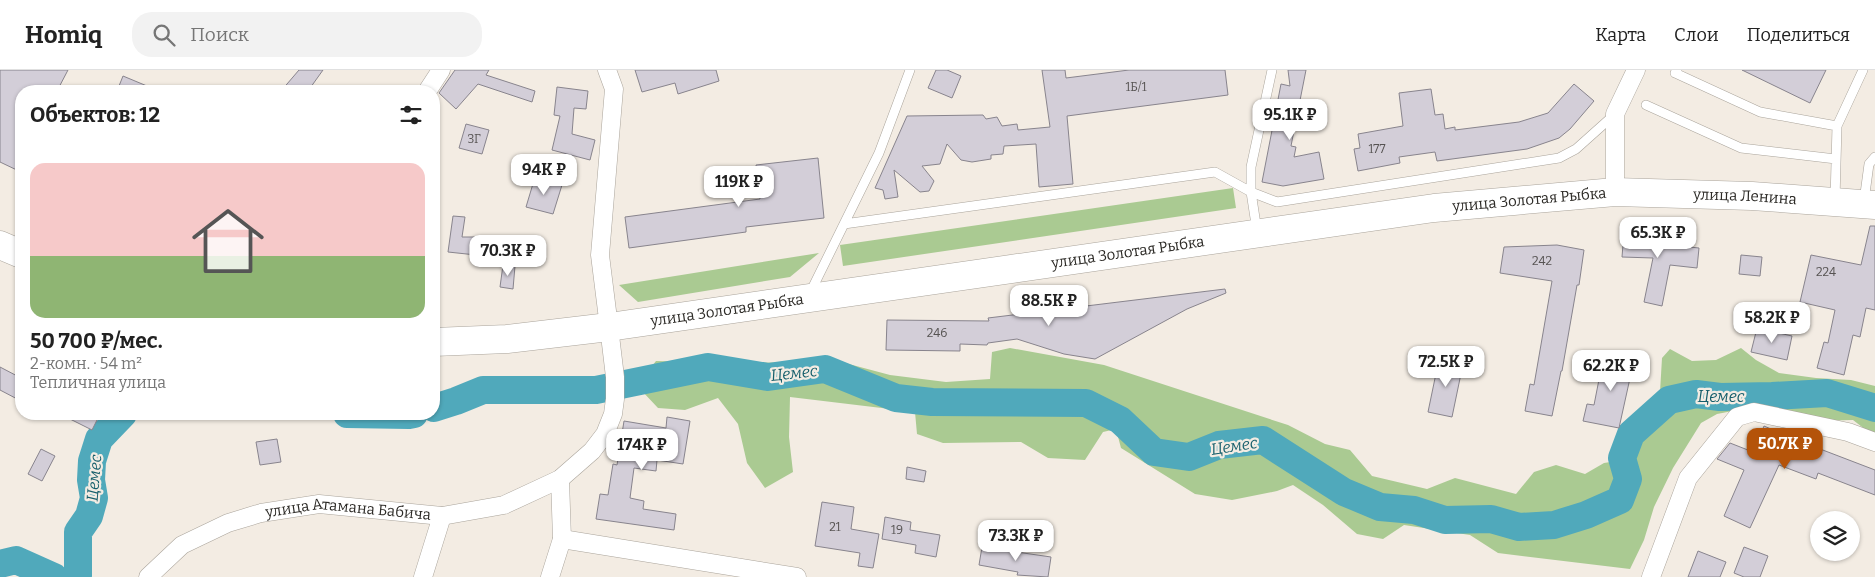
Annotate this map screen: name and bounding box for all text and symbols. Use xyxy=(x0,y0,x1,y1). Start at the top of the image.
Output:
search box xyxy=(132,12,482,57)
text: Homiq xyxy=(25,21,102,49)
icon: search xyxy=(150,21,178,49)
text: Поиск xyxy=(190,23,249,46)
text: Карта xyxy=(1595,24,1646,46)
text: Слои xyxy=(1674,24,1719,46)
text: Поделиться xyxy=(1747,24,1850,46)
house number: 1Б/1 xyxy=(1125,80,1147,94)
pin: 95.1K ₽ xyxy=(1244,98,1336,141)
icon: filters xyxy=(397,101,425,129)
text: Объектов: 12 xyxy=(30,102,160,128)
text: 95.1K ₽ xyxy=(1263,105,1317,124)
house number: 3Г xyxy=(467,132,481,146)
house number: 177 xyxy=(1369,142,1385,156)
pin: 94K ₽ xyxy=(509,154,579,196)
text: 94K ₽ xyxy=(522,160,566,179)
pin: 119K ₽ xyxy=(698,166,780,208)
text: 119K ₽ xyxy=(715,172,763,191)
street label: улица Золотая Рыбка xyxy=(1451,184,1607,215)
street label: улица Ленина xyxy=(1692,185,1797,208)
icon: home xyxy=(183,196,273,286)
pin: 65.3K ₽ xyxy=(1612,216,1704,259)
text: 65.3K ₽ xyxy=(1630,223,1686,242)
street label: улица Золотая Рыбка xyxy=(1049,232,1206,272)
pin: 70.3K ₽ xyxy=(462,234,554,277)
text: 70.3K ₽ xyxy=(480,241,536,260)
house number: 242 xyxy=(1532,254,1552,268)
house number: 224 xyxy=(1816,265,1836,279)
pin: 88.5K ₽ xyxy=(1003,284,1095,327)
street label: улица Золотая Рыбка xyxy=(648,290,805,330)
text: 88.5K ₽ xyxy=(1021,291,1077,310)
pin: 58.2K ₽ xyxy=(1726,302,1818,344)
text: 58.2K ₽ xyxy=(1744,308,1800,327)
house number: 246 xyxy=(927,326,947,340)
text: 50 700 ₽/мес. xyxy=(30,328,163,354)
pin: 72.5K ₽ xyxy=(1400,346,1492,388)
pin: 62.2K ₽ xyxy=(1565,350,1657,392)
text: 72.5K ₽ xyxy=(1419,352,1473,371)
text: 2-комн. · 54 m² xyxy=(30,354,142,373)
text: 62.2K ₽ xyxy=(1583,356,1639,375)
water label: Цемес xyxy=(770,361,819,385)
text: Тепличная улица xyxy=(30,373,166,392)
water label: Цемес xyxy=(1698,387,1745,406)
pin: 174K ₽ xyxy=(601,428,683,471)
pin: 50.7K ₽ xyxy=(1739,428,1831,470)
water label: Цемес xyxy=(1209,433,1259,459)
text: 50.7K ₽ xyxy=(1758,434,1812,453)
text: 174K ₽ xyxy=(617,435,667,454)
water label: Цемес xyxy=(82,454,106,502)
street label: улица Атамана Бабича xyxy=(263,494,432,524)
map controls xyxy=(1810,511,1860,561)
button: layers xyxy=(1810,511,1860,561)
house number: 21 xyxy=(829,520,841,534)
pin: 73.3K ₽ xyxy=(970,520,1062,562)
house number: 19 xyxy=(891,523,903,537)
text: 73.3K ₽ xyxy=(989,526,1043,545)

